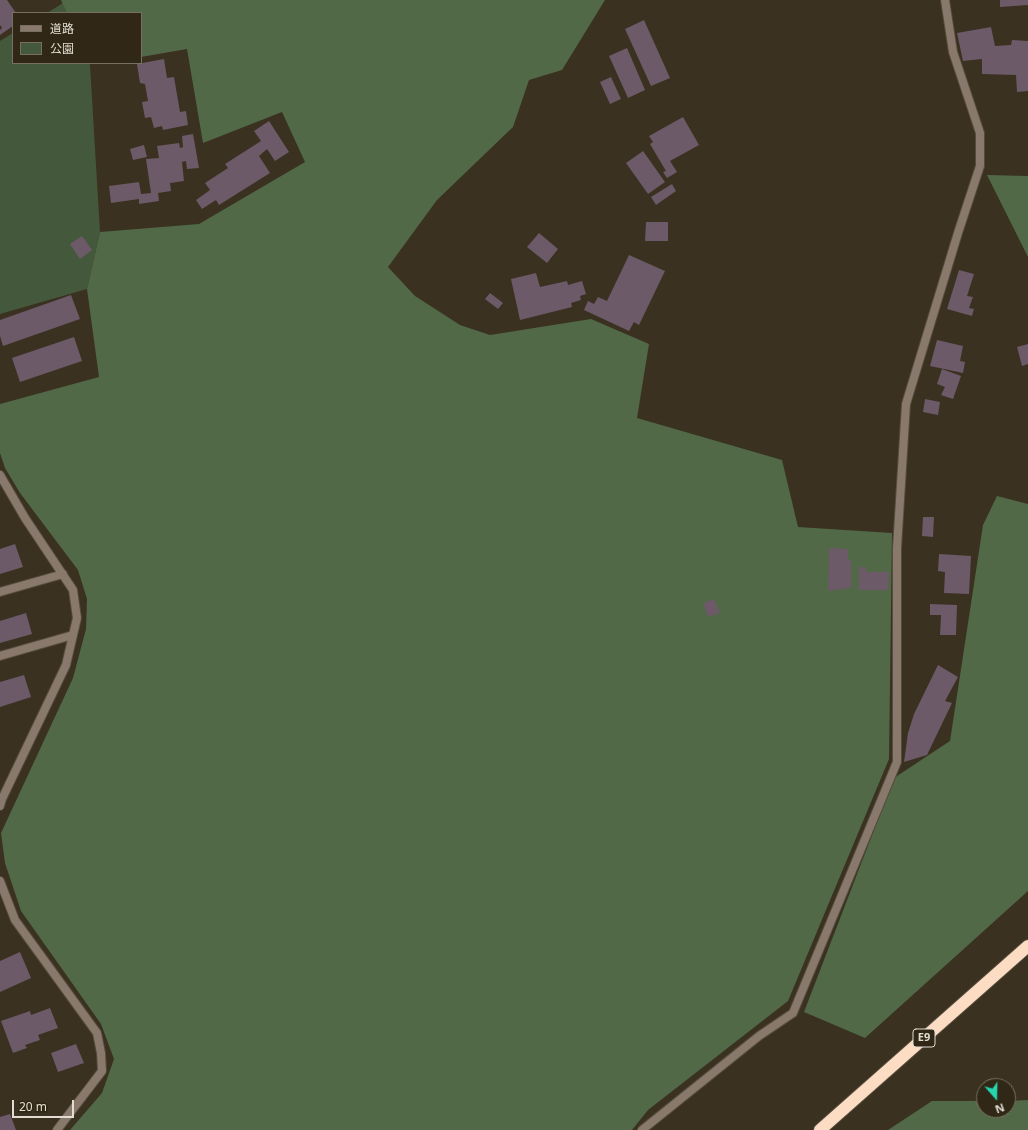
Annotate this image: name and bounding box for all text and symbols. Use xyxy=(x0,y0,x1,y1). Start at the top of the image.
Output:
legend xyxy=(12,12,142,64)
text: 道路 xyxy=(50,20,74,37)
text: 公園 xyxy=(50,40,74,57)
road number: E9 xyxy=(913,1029,935,1047)
north arrow xyxy=(976,1078,1016,1118)
scale bar xyxy=(14,1092,76,1118)
text: 20 m xyxy=(19,1098,47,1115)
text: N xyxy=(993,1100,1007,1117)

